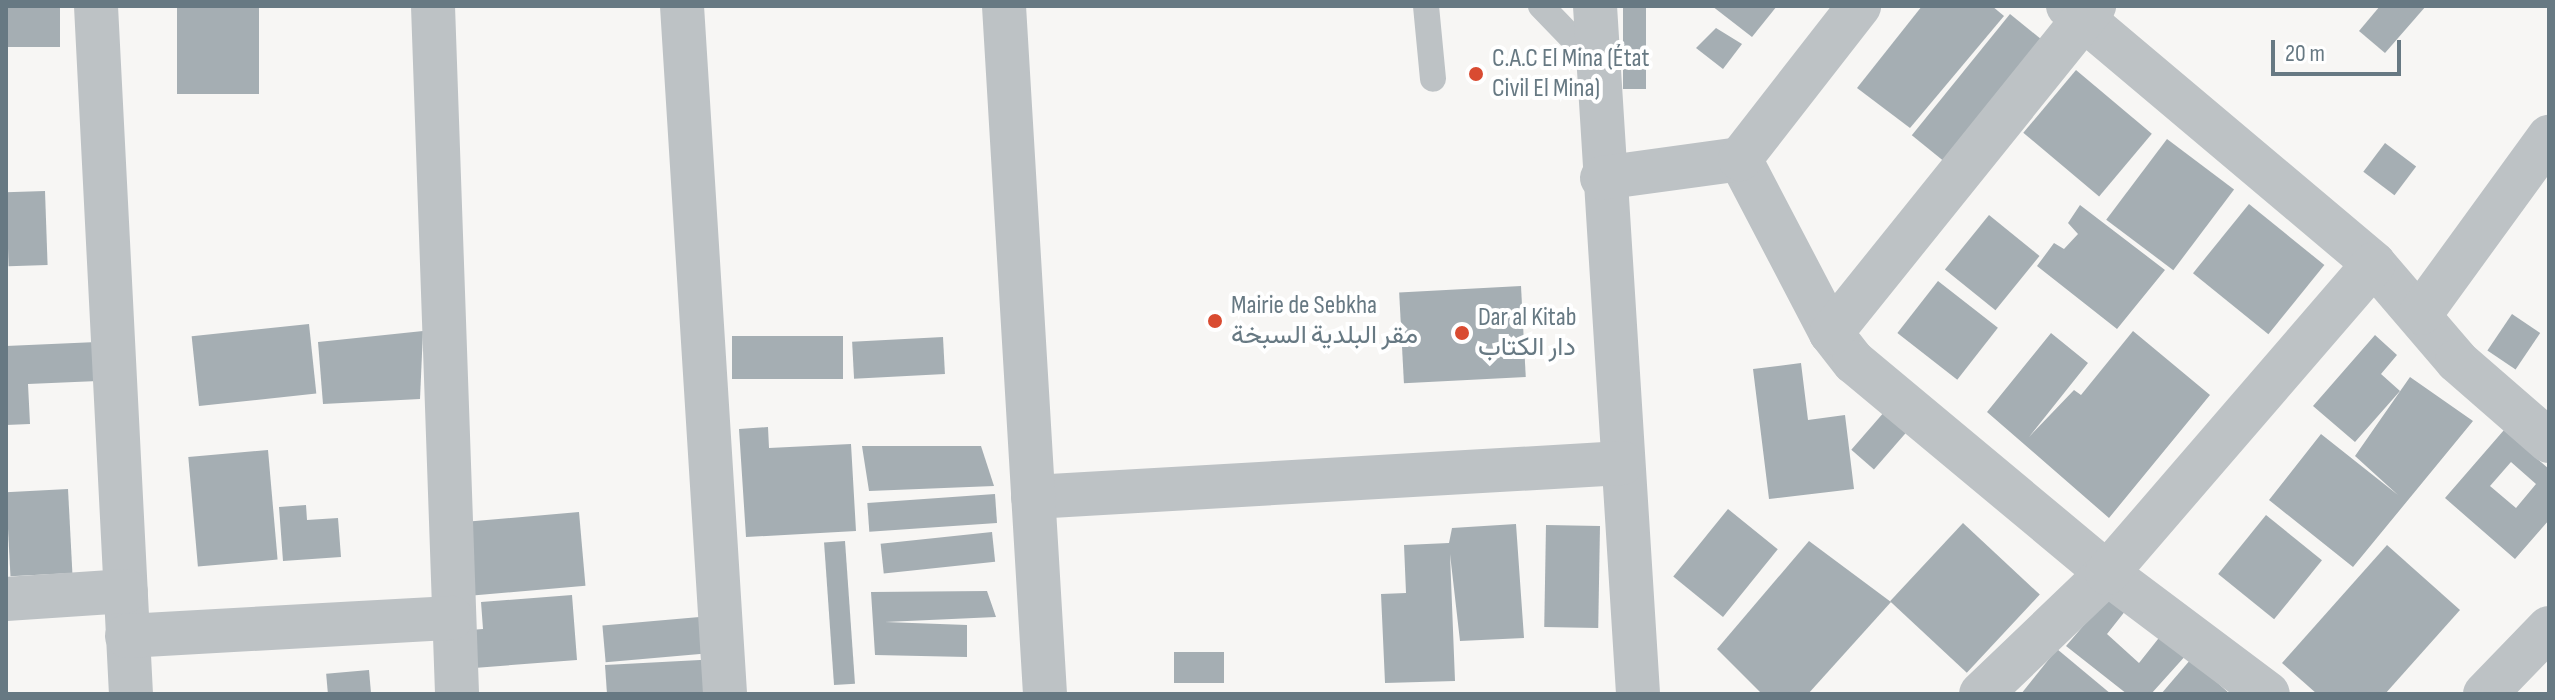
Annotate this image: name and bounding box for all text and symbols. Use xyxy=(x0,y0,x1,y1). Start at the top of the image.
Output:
scale bar xyxy=(2275,24,2405,74)
text: 20 m xyxy=(2285,39,2325,68)
place label: C.A.C El Mina (État Civil El Mina) xyxy=(1492,43,1649,104)
marker: C.A.C El Mina (État Civil El Mina) xyxy=(1467,65,1485,83)
place label: Mairie de Sebkha مقر البلدية السبخة xyxy=(1231,290,1418,352)
place label: Dar al Kitab دار الكتاب xyxy=(1478,302,1576,364)
marker: Mairie de Sebkha مقر البلدية السبخة xyxy=(1206,312,1224,330)
marker: Dar al Kitab دار الكتاب xyxy=(1453,324,1471,342)

